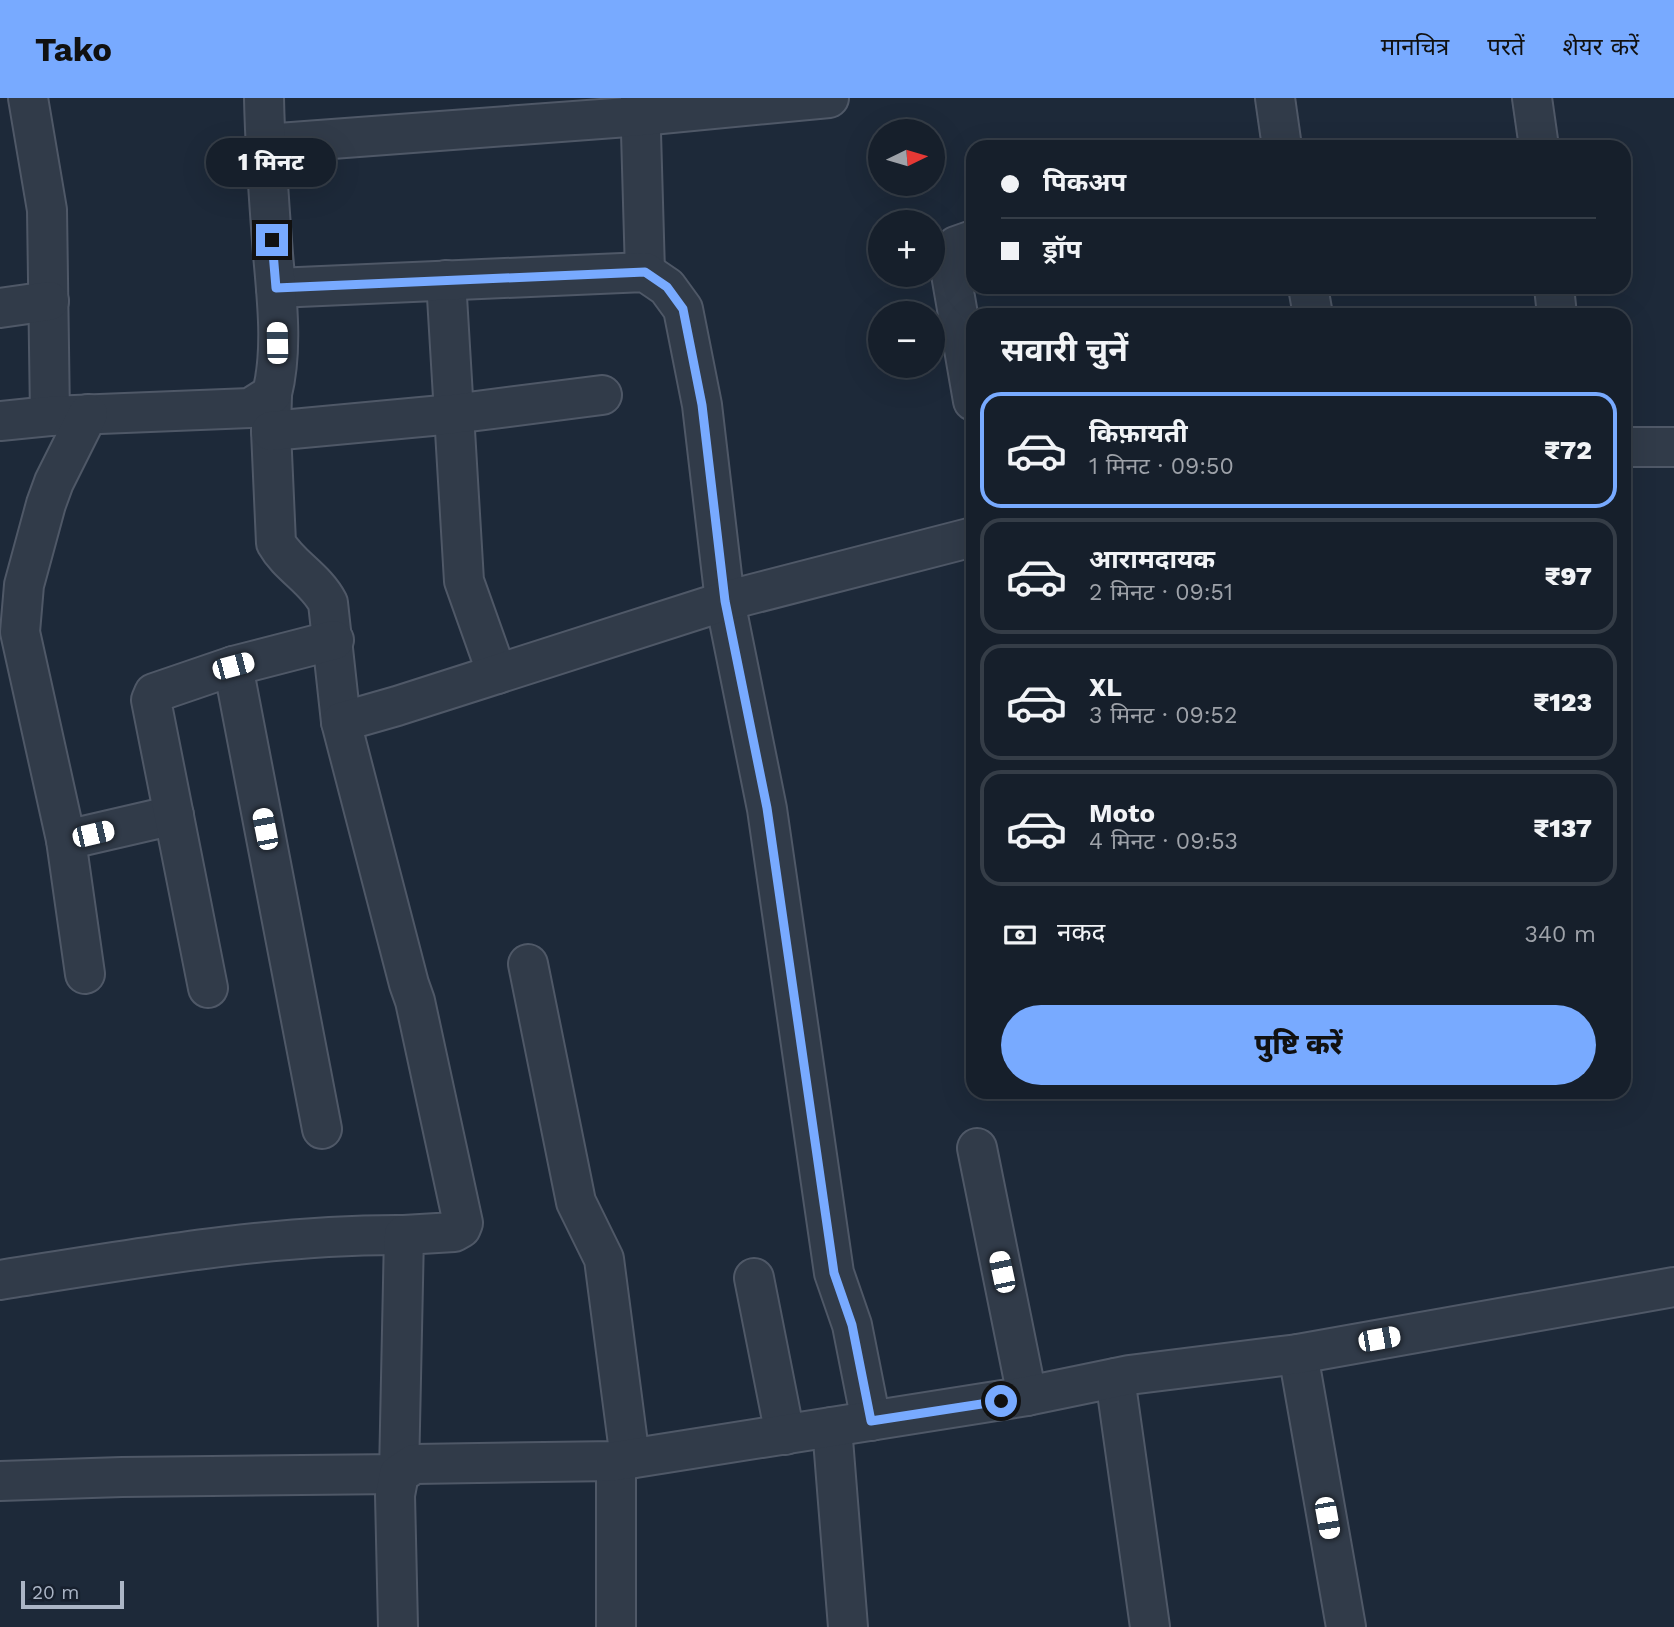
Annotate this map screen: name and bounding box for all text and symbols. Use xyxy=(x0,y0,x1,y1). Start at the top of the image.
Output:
text: Tako xyxy=(35,30,112,69)
text: मानचित्र xyxy=(1381,33,1449,61)
text: परतें xyxy=(1487,33,1525,61)
text: शेयर करें xyxy=(1563,33,1639,61)
north arrow xyxy=(868,119,945,196)
map controls xyxy=(868,119,945,378)
callout: 1 मिनट xyxy=(207,138,337,188)
text: 1 मिनट xyxy=(238,149,304,176)
text: पिकअप xyxy=(1043,167,1126,197)
button: + xyxy=(868,210,945,287)
route end xyxy=(256,224,288,256)
text: ड्रॉप xyxy=(1043,234,1081,264)
button: − xyxy=(868,301,945,378)
car xyxy=(267,322,288,364)
text: सवारी चुनें xyxy=(1001,331,1128,369)
text: किफ़ायती xyxy=(1089,418,1188,448)
icon: car xyxy=(1005,419,1068,482)
text: ₹72 xyxy=(1544,435,1592,465)
text: 1 मिनट · 09:50 xyxy=(1089,453,1234,480)
text: आरामदायक xyxy=(1089,544,1215,574)
icon: car xyxy=(1005,545,1068,608)
text: ₹97 xyxy=(1544,561,1592,591)
text: 2 मिनट · 09:51 xyxy=(1089,579,1233,606)
car xyxy=(210,650,257,682)
icon: car xyxy=(1005,671,1068,734)
text: XL xyxy=(1089,672,1122,702)
text: ₹123 xyxy=(1533,687,1592,717)
text: 3 मिनट · 09:52 xyxy=(1089,702,1237,729)
icon: car xyxy=(1005,797,1068,860)
text: Moto xyxy=(1089,798,1155,828)
car xyxy=(251,806,280,852)
text: ₹137 xyxy=(1533,813,1592,843)
car xyxy=(71,819,116,849)
text: 4 मिनट · 09:53 xyxy=(1089,828,1238,855)
icon: cash xyxy=(1001,916,1039,954)
text: नकद xyxy=(1057,917,1105,947)
text: 340 m xyxy=(1524,921,1596,948)
button: पुष्टि करें xyxy=(1001,1005,1596,1085)
car xyxy=(988,1249,1017,1295)
car xyxy=(1357,1325,1402,1353)
route start xyxy=(985,1385,1017,1417)
car xyxy=(1314,1495,1341,1541)
scale bar xyxy=(21,1578,124,1610)
text: 20 m xyxy=(32,1581,79,1604)

